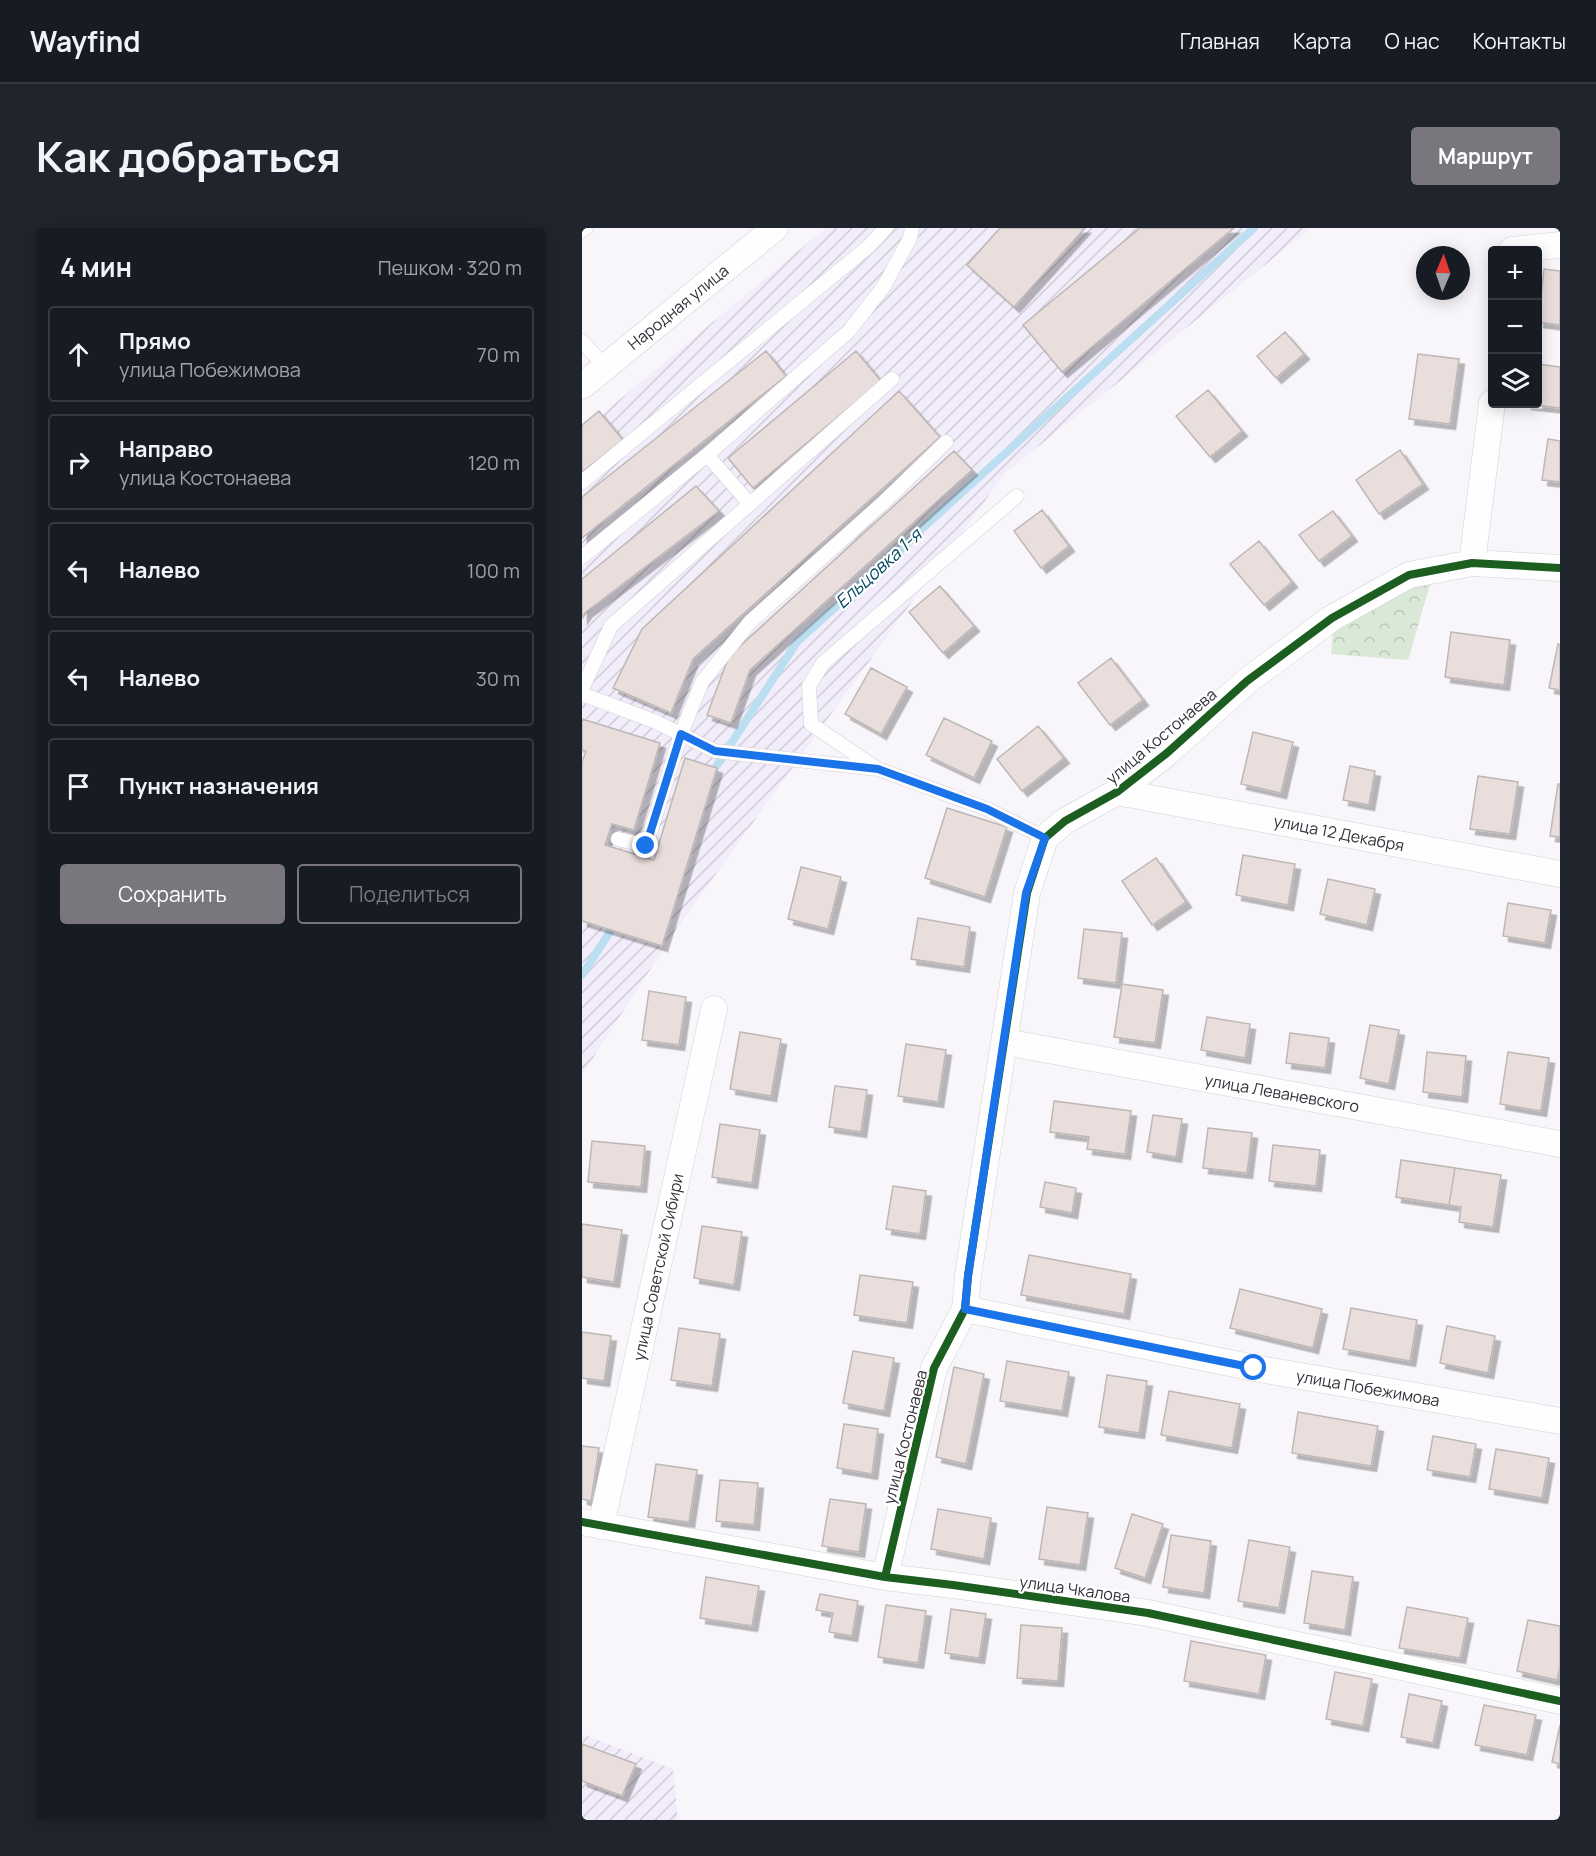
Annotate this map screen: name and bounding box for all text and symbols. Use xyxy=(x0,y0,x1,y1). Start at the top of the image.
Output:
text: Wayfind xyxy=(30,22,140,60)
text: Главная xyxy=(1180,27,1260,55)
text: Карта xyxy=(1293,27,1351,55)
text: О нас xyxy=(1384,27,1440,55)
text: Контакты xyxy=(1473,27,1566,55)
text: Как добраться xyxy=(36,127,341,185)
button: Маршрут xyxy=(1411,127,1560,185)
north arrow xyxy=(1416,246,1470,300)
map controls xyxy=(1488,246,1542,408)
button: + xyxy=(1488,246,1542,300)
text: 4 мин xyxy=(60,249,132,285)
text: Пешком · 320 m xyxy=(378,254,522,281)
street label: Народная улица xyxy=(623,259,733,355)
button: − xyxy=(1488,300,1542,354)
text: Прямо xyxy=(119,326,191,356)
icon: ahead xyxy=(62,338,95,371)
text: 70 m xyxy=(477,341,520,368)
button: layers xyxy=(1488,354,1542,408)
text: улица Побежимова xyxy=(119,356,301,383)
text: Направо xyxy=(119,434,213,464)
icon: right xyxy=(62,446,95,479)
text: 120 m xyxy=(468,449,520,476)
text: улица Костонаева xyxy=(119,464,291,491)
water label: Ельцовка 1-я xyxy=(830,521,928,613)
icon: left xyxy=(62,554,95,587)
text: Налево xyxy=(119,555,200,585)
text: 100 m xyxy=(467,557,520,584)
icon: left xyxy=(62,662,95,695)
text: Налево xyxy=(119,663,200,693)
text: 30 m xyxy=(476,665,520,692)
street label: улица Костонаева xyxy=(1101,683,1221,789)
icon: arrive xyxy=(62,770,95,803)
text: Пункт назначения xyxy=(119,771,319,801)
street label: улица 12 Декабря xyxy=(1272,810,1406,856)
route end xyxy=(632,832,658,858)
button: Сохранить xyxy=(60,864,285,924)
button: Поделиться xyxy=(297,864,522,924)
street label: улица Леваневского xyxy=(1203,1069,1361,1117)
street label: улица Советской Сибири xyxy=(627,1171,689,1363)
route start xyxy=(1240,1354,1266,1380)
street label: улица Побежимова xyxy=(1294,1365,1442,1411)
street label: улица Костонаева xyxy=(878,1367,932,1507)
street label: улица Чкалова xyxy=(1018,1570,1132,1608)

